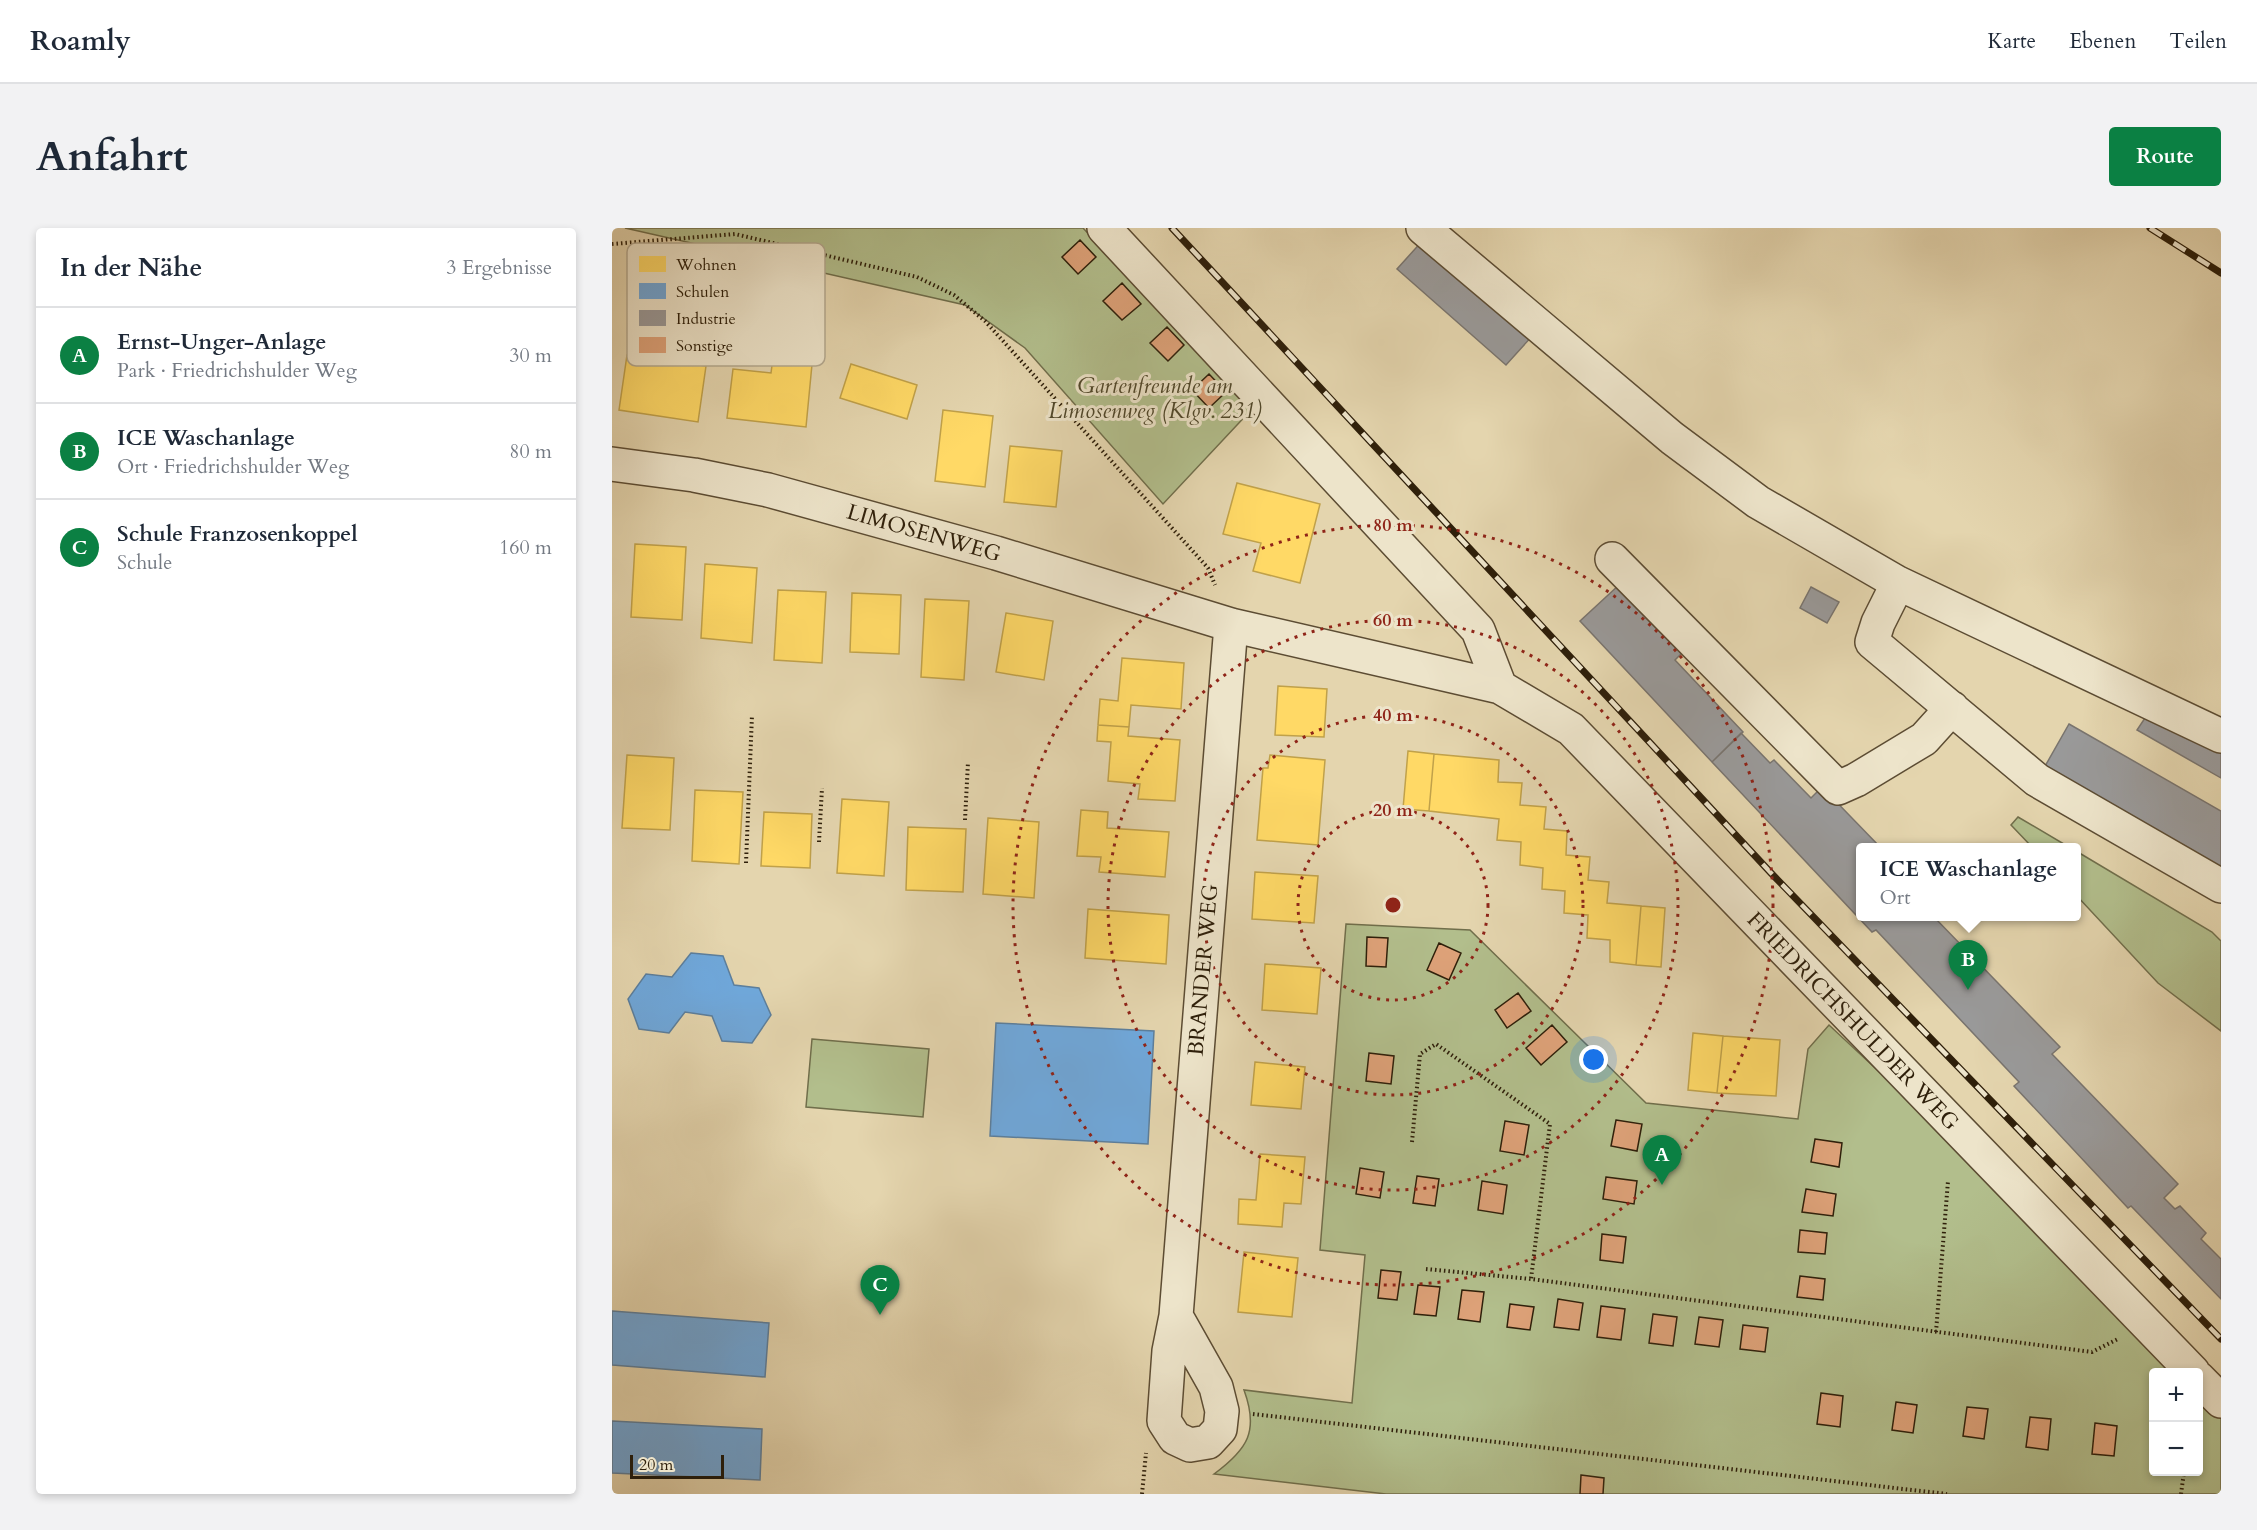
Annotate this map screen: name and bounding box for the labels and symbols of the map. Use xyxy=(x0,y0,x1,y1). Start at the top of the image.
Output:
legend xyxy=(627,243,825,366)
text: Wohnen xyxy=(675,254,737,276)
text: Schulen xyxy=(676,281,729,303)
text: Industrie xyxy=(676,308,736,330)
text: Sonstige xyxy=(676,335,733,357)
park label: Gartenfreunde am Limosenweg (Klgv. 231) xyxy=(1048,371,1262,426)
street label: LIMOSENWEG xyxy=(843,497,1005,569)
text: 80 m xyxy=(1373,513,1413,538)
text: 60 m xyxy=(1373,608,1413,633)
text: 40 m xyxy=(1373,703,1413,728)
text: 20 m xyxy=(1373,798,1413,823)
street label: BRANDER WEG xyxy=(1181,883,1225,1057)
centre of rings xyxy=(1383,895,1403,915)
street label: FRIEDRICHSHULDER WEG xyxy=(1740,905,1966,1137)
pin: B xyxy=(1948,940,1988,990)
your location xyxy=(1579,1045,1608,1074)
pin: A xyxy=(1642,1136,1682,1185)
pin: C xyxy=(860,1266,900,1315)
scale bar xyxy=(630,1452,724,1480)

